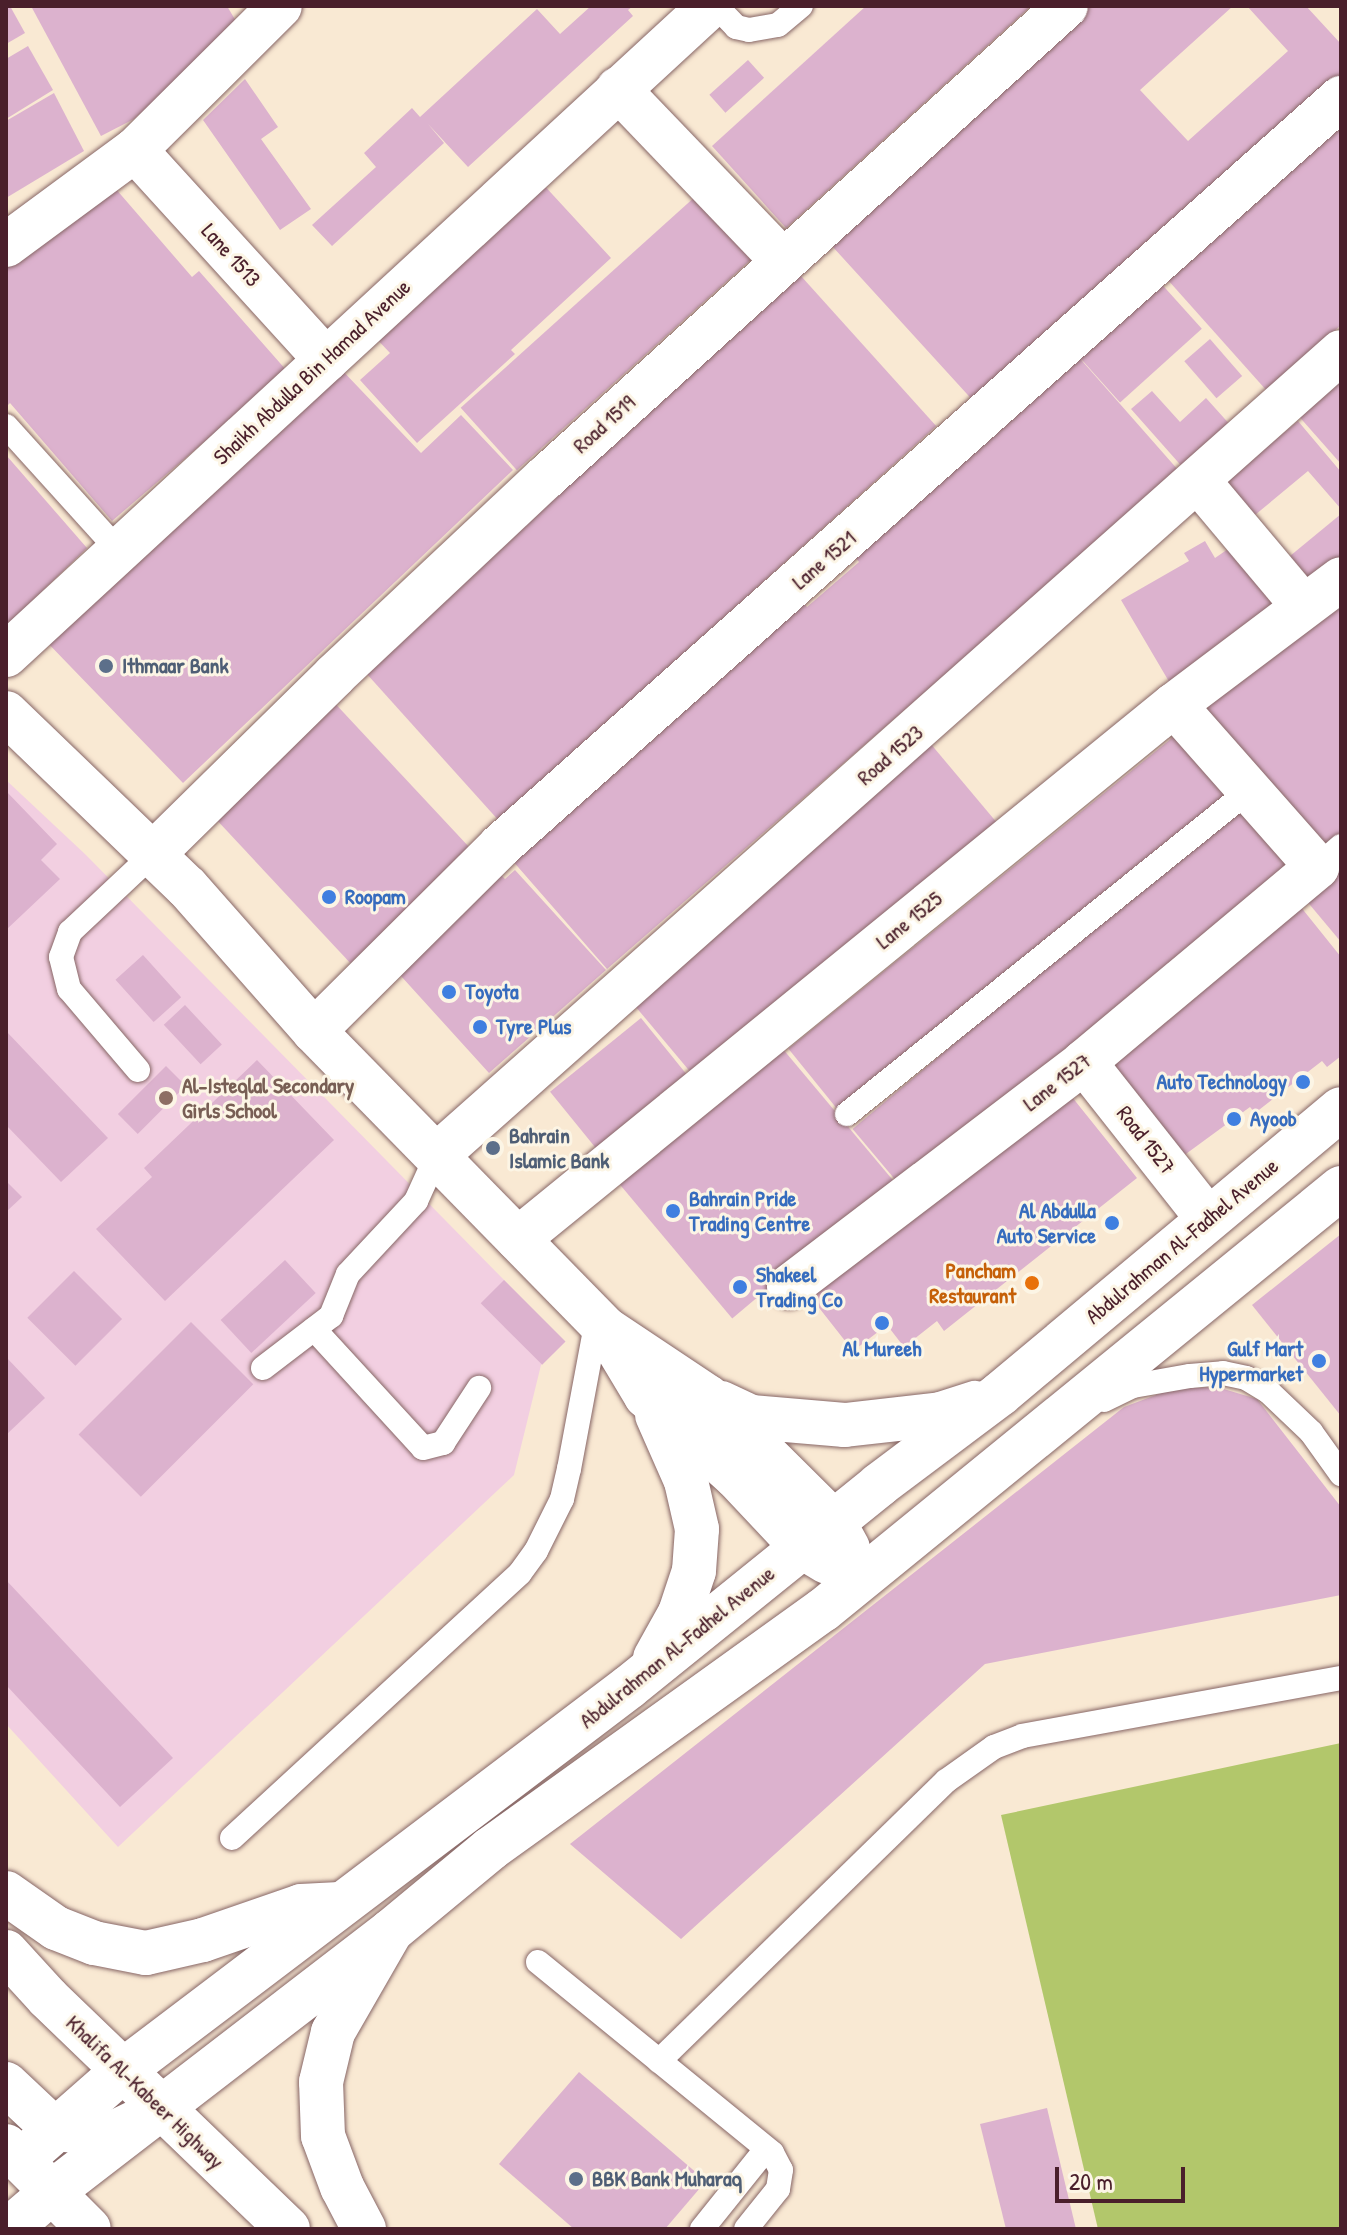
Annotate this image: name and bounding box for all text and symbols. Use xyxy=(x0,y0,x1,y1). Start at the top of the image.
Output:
street label: Lane 1513 xyxy=(196,218,266,292)
street label: Shaikh Abdulla Bin Hamad Avenue xyxy=(208,274,416,470)
street label: Road 1519 xyxy=(567,389,641,459)
street label: Lane 1521 xyxy=(787,525,861,595)
place label: Ithmaar Bank xyxy=(122,653,229,679)
marker: Ithmaar Bank xyxy=(97,657,115,675)
street label: Road 1523 xyxy=(852,719,928,791)
place label: Roopam xyxy=(345,884,406,910)
street label: Lane 1525 xyxy=(871,885,947,955)
marker: Roopam xyxy=(320,888,338,906)
place label: Toyota xyxy=(465,979,519,1005)
marker: Toyota xyxy=(440,983,458,1001)
place label: Tyre Plus xyxy=(496,1014,572,1040)
marker: Tyre Plus xyxy=(471,1018,489,1036)
street label: Lane 1527 xyxy=(1018,1047,1096,1117)
place label: Auto Technology xyxy=(1157,1069,1287,1095)
place label: Al-Isteqlal Secondary Girls School xyxy=(182,1072,354,1124)
marker: Auto Technology xyxy=(1294,1073,1312,1091)
marker: Al-Isteqlal Secondary Girls School xyxy=(157,1089,175,1107)
street label: Road 1527 xyxy=(1111,1101,1181,1179)
place label: Ayoob xyxy=(1250,1106,1297,1132)
marker: Ayoob xyxy=(1225,1110,1243,1128)
place label: Bahrain Islamic Bank xyxy=(509,1122,609,1174)
marker: Bahrain Islamic Bank xyxy=(484,1139,502,1157)
street label: Abdulrahman Al-Fadhel Avenue xyxy=(1080,1153,1284,1329)
place label: Bahrain Pride Trading Centre xyxy=(689,1185,810,1236)
place label: Al Abdulla Auto Service xyxy=(997,1197,1096,1248)
marker: Bahrain Pride Trading Centre xyxy=(664,1202,682,1220)
marker: Al Abdulla Auto Service xyxy=(1103,1214,1121,1232)
place label: Pancham Restaurant xyxy=(929,1257,1016,1308)
place label: Shakeel Trading Co xyxy=(756,1261,843,1312)
marker: Pancham Restaurant xyxy=(1023,1274,1041,1292)
marker: Shakeel Trading Co xyxy=(731,1278,749,1296)
marker: Al Mureeh xyxy=(873,1314,891,1332)
place label: Gulf Mart Hypermarket xyxy=(1199,1335,1303,1386)
place label: Al Mureeh xyxy=(843,1336,921,1362)
marker: Gulf Mart Hypermarket xyxy=(1310,1352,1328,1370)
street label: Abdulrahman Al-Fadhel Avenue xyxy=(574,1560,780,1734)
street label: Khalifa Al-Kabeer Highway xyxy=(60,2010,230,2174)
scale bar xyxy=(1059,2151,1189,2201)
text: 20 m xyxy=(1069,2165,1113,2197)
place label: BBK Bank Muharaq xyxy=(592,2166,742,2192)
marker: BBK Bank Muharaq xyxy=(567,2170,585,2188)

